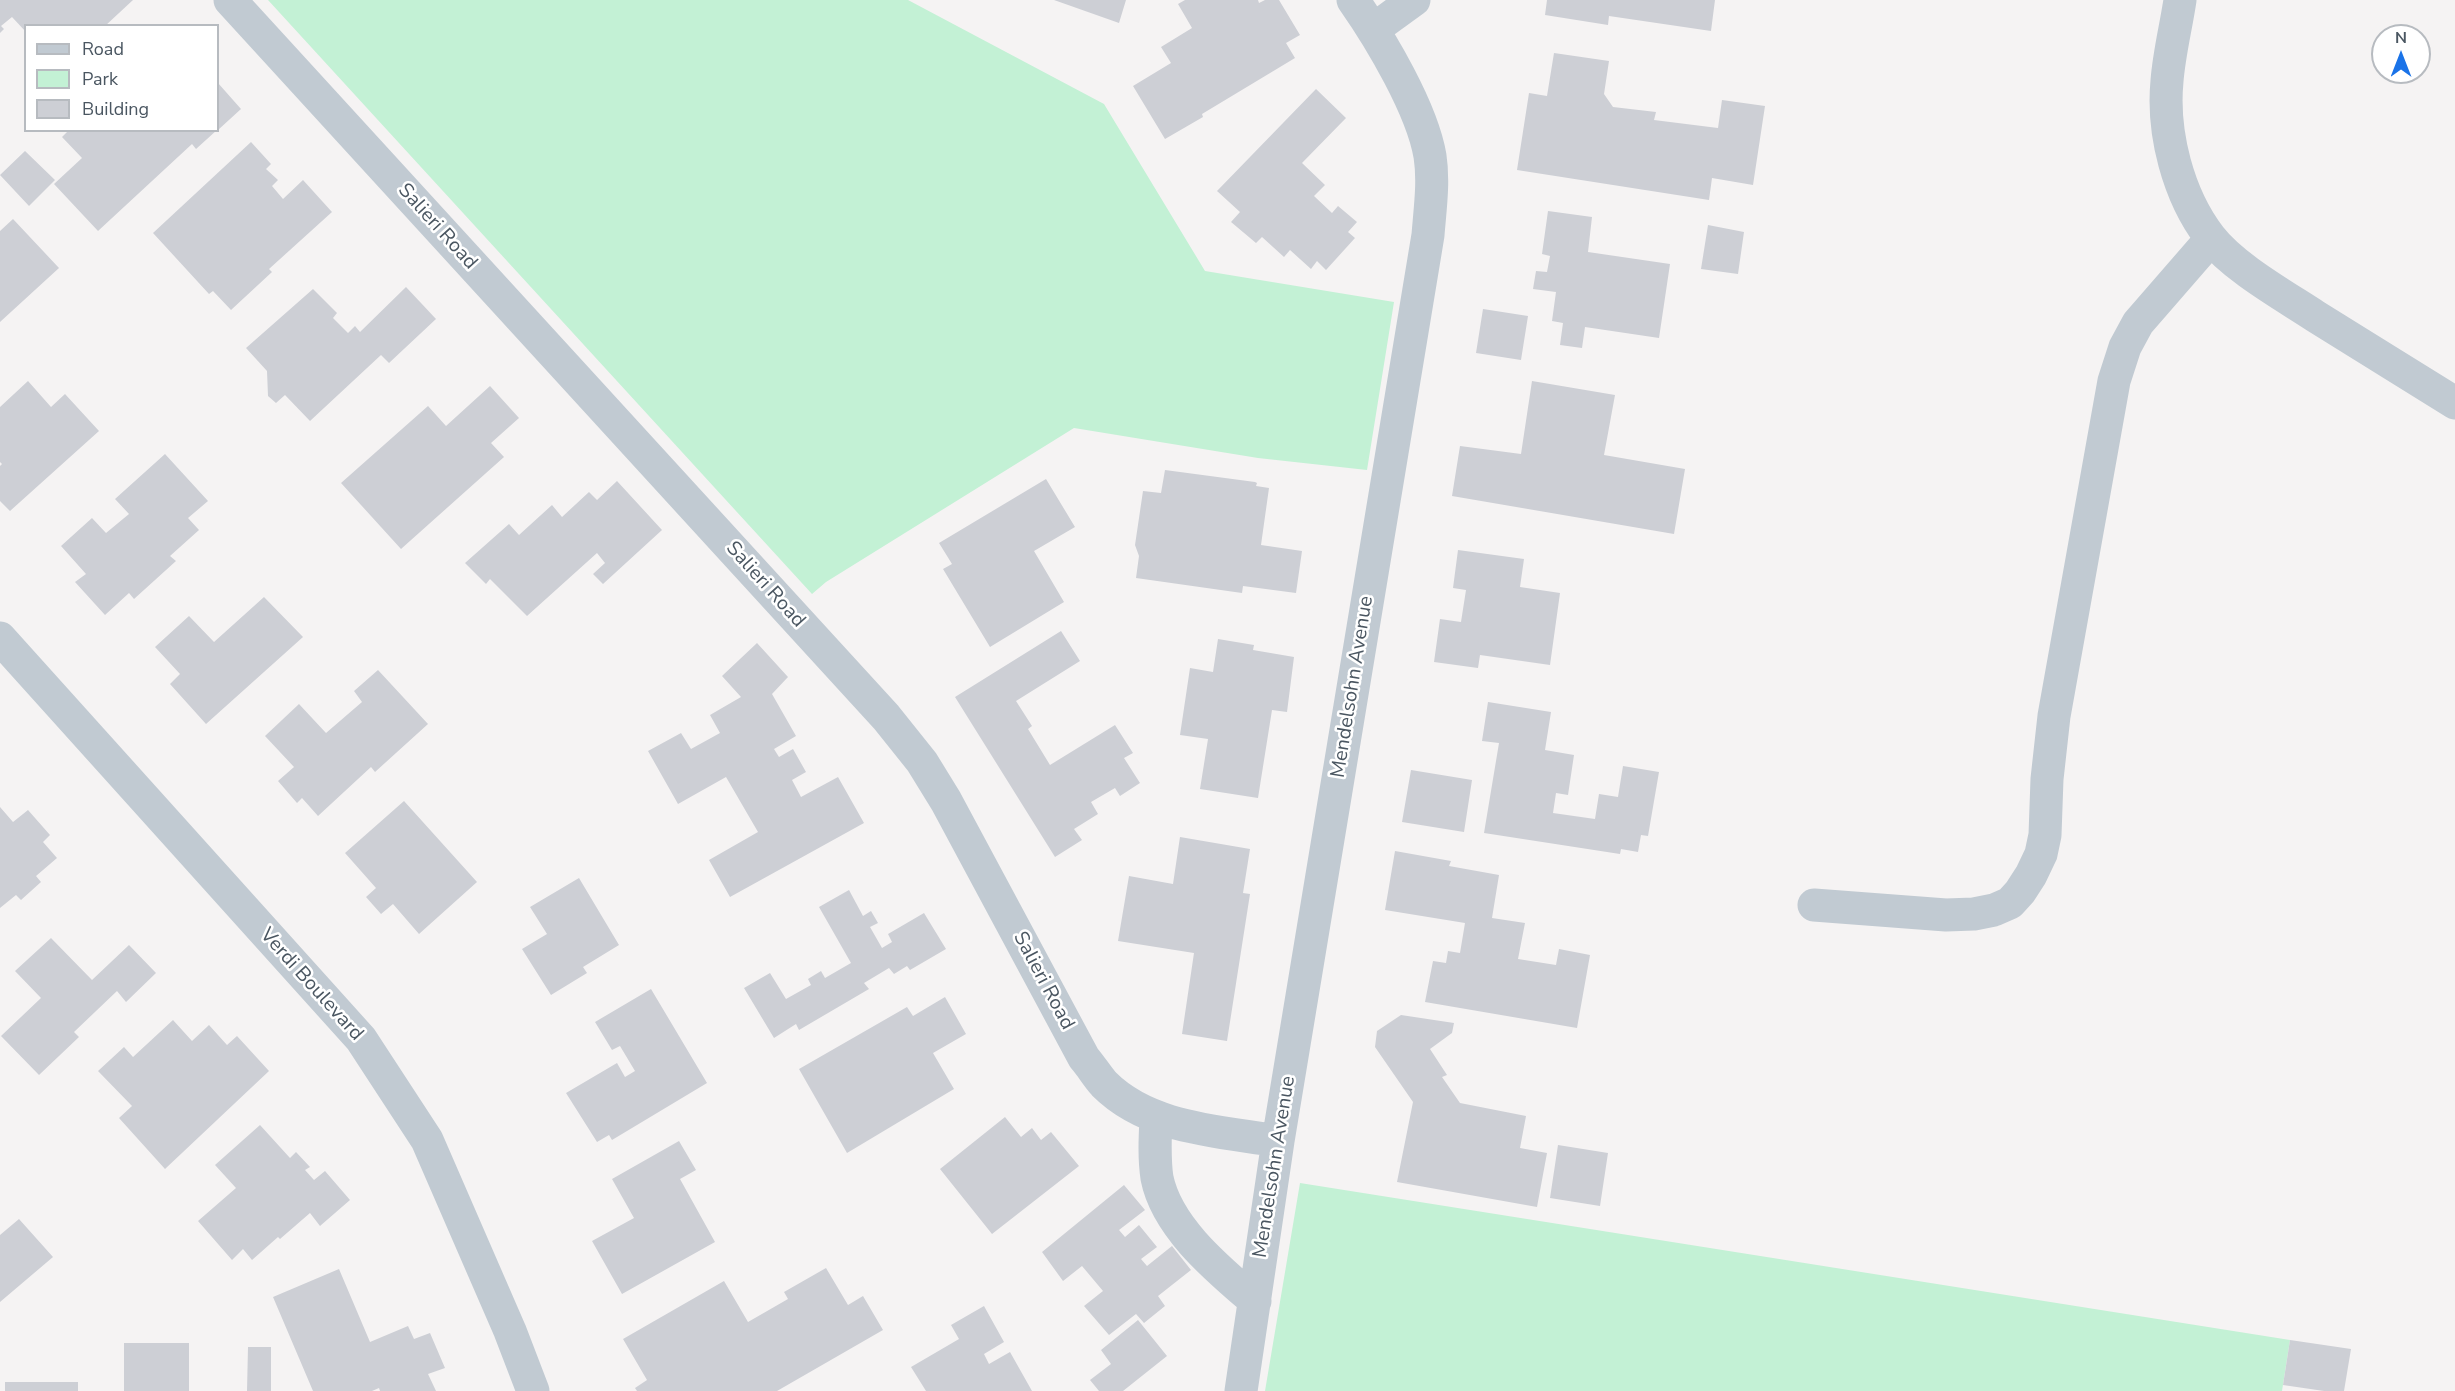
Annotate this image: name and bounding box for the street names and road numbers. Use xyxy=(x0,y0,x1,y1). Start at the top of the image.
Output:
street label: Salieri Road xyxy=(392,179,482,275)
street label: Salieri Road xyxy=(720,537,810,633)
street label: Mendelsohn Avenue xyxy=(1327,594,1379,780)
street label: Verdi Boulevard xyxy=(254,924,368,1046)
street label: Salieri Road xyxy=(1007,928,1079,1034)
street label: Mendelsohn Avenue xyxy=(1249,1074,1301,1260)

